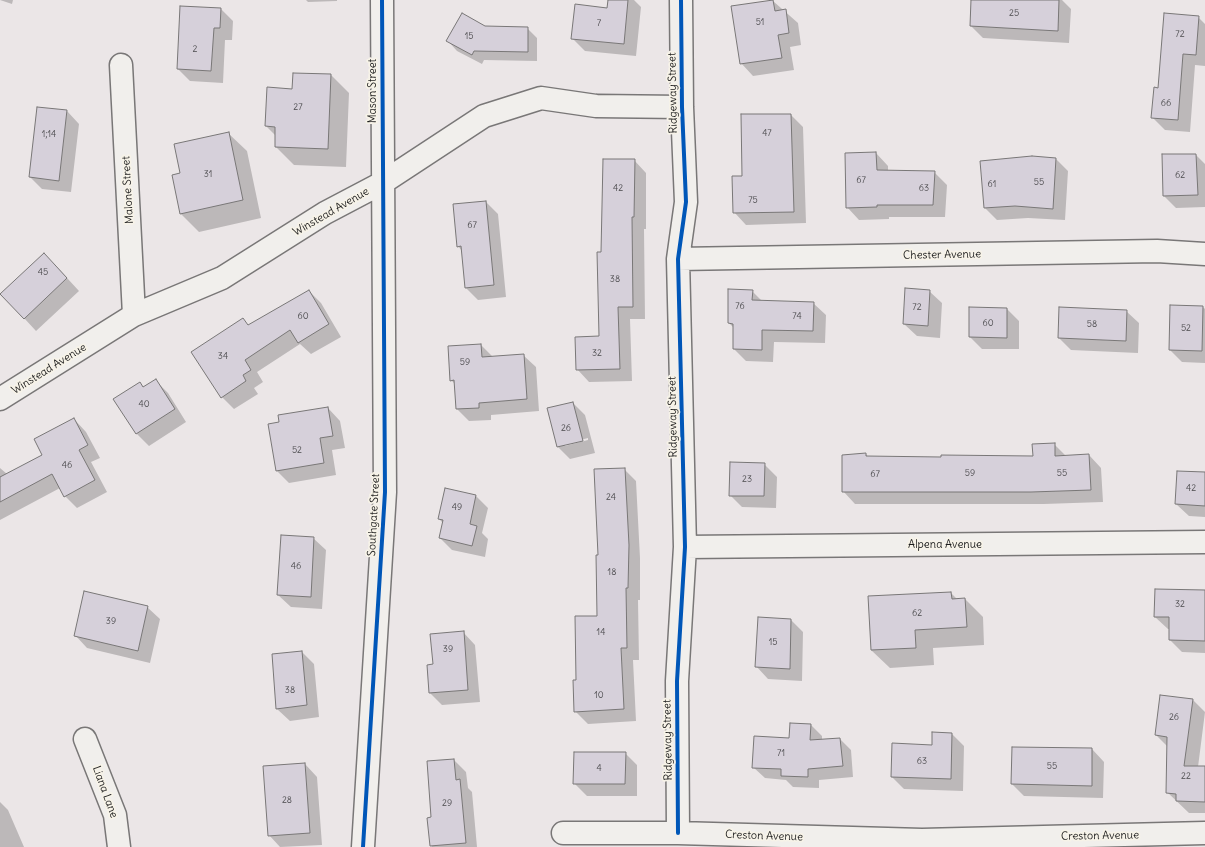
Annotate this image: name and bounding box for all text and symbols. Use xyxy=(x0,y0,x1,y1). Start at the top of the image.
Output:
house number: 25 xyxy=(1009,8,1019,18)
house number: 51 xyxy=(756,17,764,27)
house number: 7 xyxy=(597,18,601,28)
house number: 72 xyxy=(1175,29,1185,39)
house number: 15 xyxy=(465,31,473,41)
house number: 2 xyxy=(193,44,197,54)
street label: Ridgeway Street xyxy=(666,52,680,134)
street label: Mason Street xyxy=(366,59,380,123)
house number: 66 xyxy=(1161,98,1171,108)
house number: 27 xyxy=(293,102,303,112)
house number: 47 xyxy=(762,128,772,138)
house number: 1;14 xyxy=(42,129,56,139)
street label: Malone Street xyxy=(120,156,136,224)
house number: 31 xyxy=(204,169,212,179)
house number: 62 xyxy=(1175,170,1185,180)
house number: 67 xyxy=(856,175,866,185)
house number: 55 xyxy=(1034,177,1044,187)
house number: 61 xyxy=(988,179,996,189)
house number: 42 xyxy=(613,183,623,193)
house number: 63 xyxy=(919,183,929,193)
street label: Winstead Avenue xyxy=(291,185,371,239)
house number: 75 xyxy=(748,195,758,205)
house number: 67 xyxy=(467,220,477,230)
street label: Chester Avenue xyxy=(903,248,981,262)
house number: 45 xyxy=(38,267,48,277)
house number: 38 xyxy=(610,274,620,284)
house number: 76 xyxy=(735,301,745,311)
house number: 72 xyxy=(912,302,922,312)
house number: 60 xyxy=(297,311,309,321)
house number: 74 xyxy=(792,311,802,321)
house number: 60 xyxy=(982,318,994,328)
house number: 58 xyxy=(1087,319,1097,329)
house number: 52 xyxy=(1181,323,1191,333)
street label: Winstead Avenue xyxy=(9,341,89,397)
house number: 32 xyxy=(592,348,602,358)
house number: 34 xyxy=(218,351,228,361)
house number: 59 xyxy=(460,357,470,367)
street label: Ridgeway Street xyxy=(666,376,680,458)
house number: 40 xyxy=(138,399,150,409)
house number: 26 xyxy=(561,423,571,433)
house number: 52 xyxy=(292,445,302,455)
house number: 46 xyxy=(62,460,72,470)
house number: 59 xyxy=(965,468,975,478)
house number: 55 xyxy=(1057,468,1067,478)
house number: 67 xyxy=(870,469,880,479)
street label: Southgate Street xyxy=(365,473,383,557)
house number: 23 xyxy=(742,474,752,484)
house number: 42 xyxy=(1186,483,1196,493)
house number: 24 xyxy=(606,492,616,502)
house number: 49 xyxy=(452,502,462,512)
street label: Alpena Avenue xyxy=(908,538,982,552)
house number: 46 xyxy=(291,561,301,571)
house number: 18 xyxy=(608,567,616,577)
house number: 32 xyxy=(1175,599,1185,609)
house number: 62 xyxy=(912,608,922,618)
house number: 39 xyxy=(106,616,116,626)
house number: 14 xyxy=(597,627,605,637)
house number: 15 xyxy=(769,637,777,647)
house number: 39 xyxy=(443,644,453,654)
house number: 38 xyxy=(285,685,295,695)
house number: 10 xyxy=(594,690,604,700)
street label: Ridgeway Street xyxy=(661,699,675,781)
house number: 26 xyxy=(1169,712,1179,722)
house number: 71 xyxy=(777,748,785,758)
house number: 63 xyxy=(917,756,927,766)
house number: 55 xyxy=(1047,761,1057,771)
house number: 4 xyxy=(596,763,602,773)
street label: Liana Lane xyxy=(89,764,121,820)
house number: 22 xyxy=(1181,771,1191,781)
house number: 28 xyxy=(282,795,292,805)
house number: 29 xyxy=(442,798,452,808)
street label: Creston Avenue xyxy=(725,828,803,844)
street label: Creston Avenue xyxy=(1061,829,1139,843)

